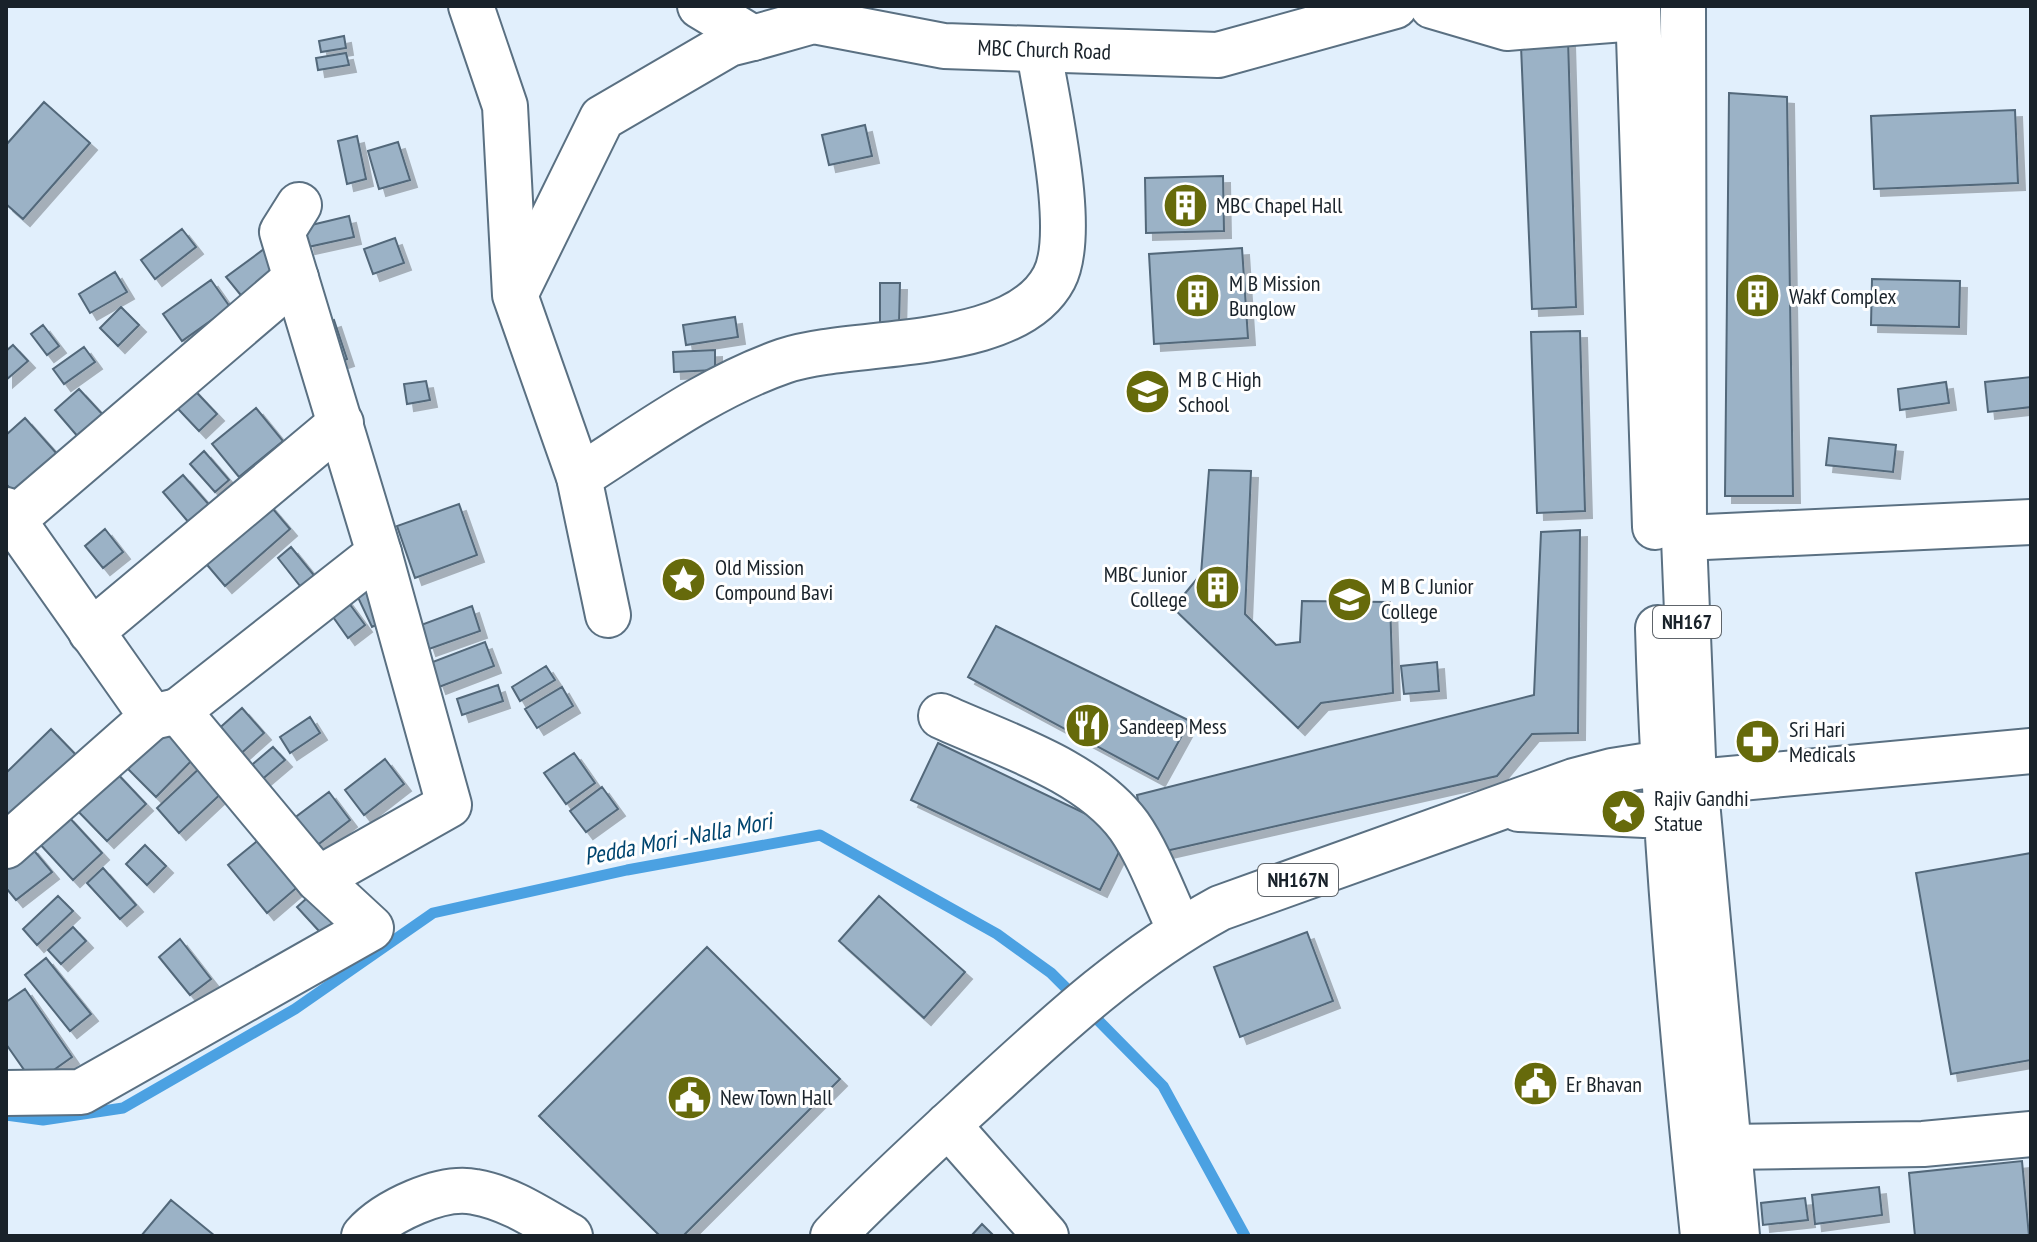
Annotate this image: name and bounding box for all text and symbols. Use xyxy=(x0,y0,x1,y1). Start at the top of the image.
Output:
street label: MBC Church Road xyxy=(977,33,1112,65)
building icon: MBC Chapel Hall xyxy=(1161,181,1209,229)
place label: MBC Chapel Hall xyxy=(1216,191,1343,219)
place label: M B Mission Bunglow xyxy=(1229,269,1320,322)
building icon: M B Mission Bunglow xyxy=(1174,272,1222,320)
building icon: Wakf Complex xyxy=(1734,272,1782,320)
place label: Wakf Complex xyxy=(1789,282,1896,310)
place label: M B C High School xyxy=(1178,365,1262,418)
school or university icon: M B C High School xyxy=(1123,368,1171,416)
place label: Old Mission Compound Bavi xyxy=(715,553,833,606)
place icon: Old Mission Compound Bavi xyxy=(660,556,708,604)
place label: MBC Junior College xyxy=(1104,560,1187,613)
building icon: MBC Junior College xyxy=(1194,563,1242,611)
place label: M B C Junior College xyxy=(1381,572,1474,625)
school or university icon: M B C Junior College xyxy=(1326,575,1374,623)
road number: NH167 xyxy=(1653,606,1721,638)
restaurant icon: Sandeep Mess xyxy=(1064,702,1112,750)
place label: Sandeep Mess xyxy=(1119,712,1227,740)
place label: Sri Hari Medicals xyxy=(1789,715,1856,768)
pharmacy icon: Sri Hari Medicals xyxy=(1734,718,1782,766)
place label: Rajiv Gandhi Statue xyxy=(1654,784,1749,837)
place icon: Rajiv Gandhi Statue xyxy=(1599,787,1647,835)
water label: Pedda Mori -Nalla Mori xyxy=(581,805,777,872)
road number: NH167N xyxy=(1258,864,1338,896)
public building icon: Er Bhavan xyxy=(1511,1060,1559,1108)
place label: Er Bhavan xyxy=(1566,1070,1642,1098)
public building icon: New Town Hall xyxy=(665,1073,713,1121)
place label: New Town Hall xyxy=(720,1083,833,1111)

